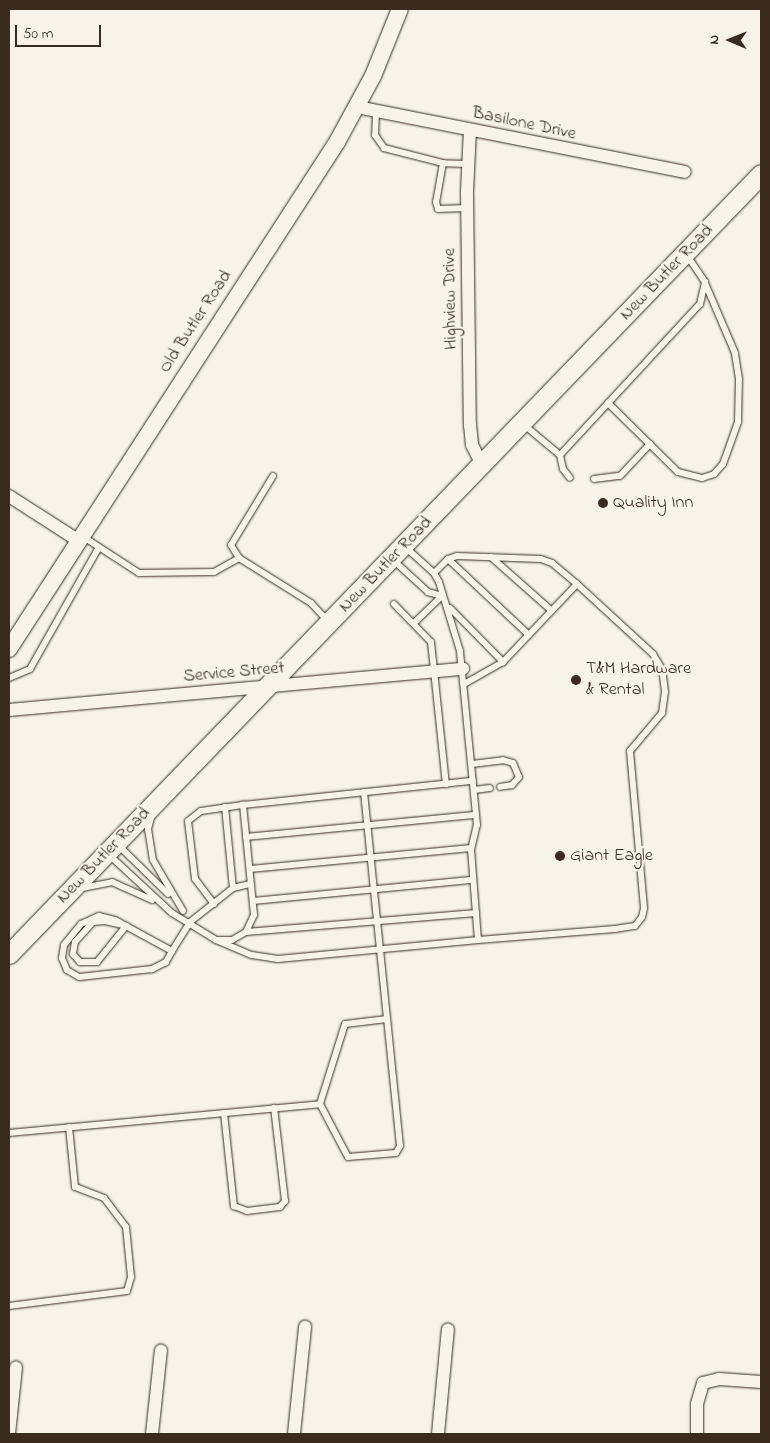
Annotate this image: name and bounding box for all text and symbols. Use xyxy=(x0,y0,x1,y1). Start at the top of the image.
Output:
scale bar xyxy=(18,15,104,47)
north arrow xyxy=(705,15,755,65)
text: 50 m xyxy=(23,23,53,45)
text: N xyxy=(704,35,725,45)
street label: Basilone Drive xyxy=(470,102,578,146)
street label: New Butler Road xyxy=(616,220,718,326)
street label: Highview Drive xyxy=(439,248,463,350)
street label: Old Butler Road xyxy=(155,267,237,377)
place label: Quality Inn xyxy=(613,492,693,514)
marker: Quality Inn xyxy=(597,497,609,509)
street label: New Butler Road xyxy=(335,512,437,618)
street label: Service Street xyxy=(183,658,285,688)
place label: T&M Hardware & Rental xyxy=(586,659,691,702)
marker: T&M Hardware & Rental xyxy=(570,674,582,686)
street label: New Butler Road xyxy=(53,803,155,909)
place label: Giant Eagle xyxy=(570,845,653,867)
marker: Giant Eagle xyxy=(554,850,566,862)

